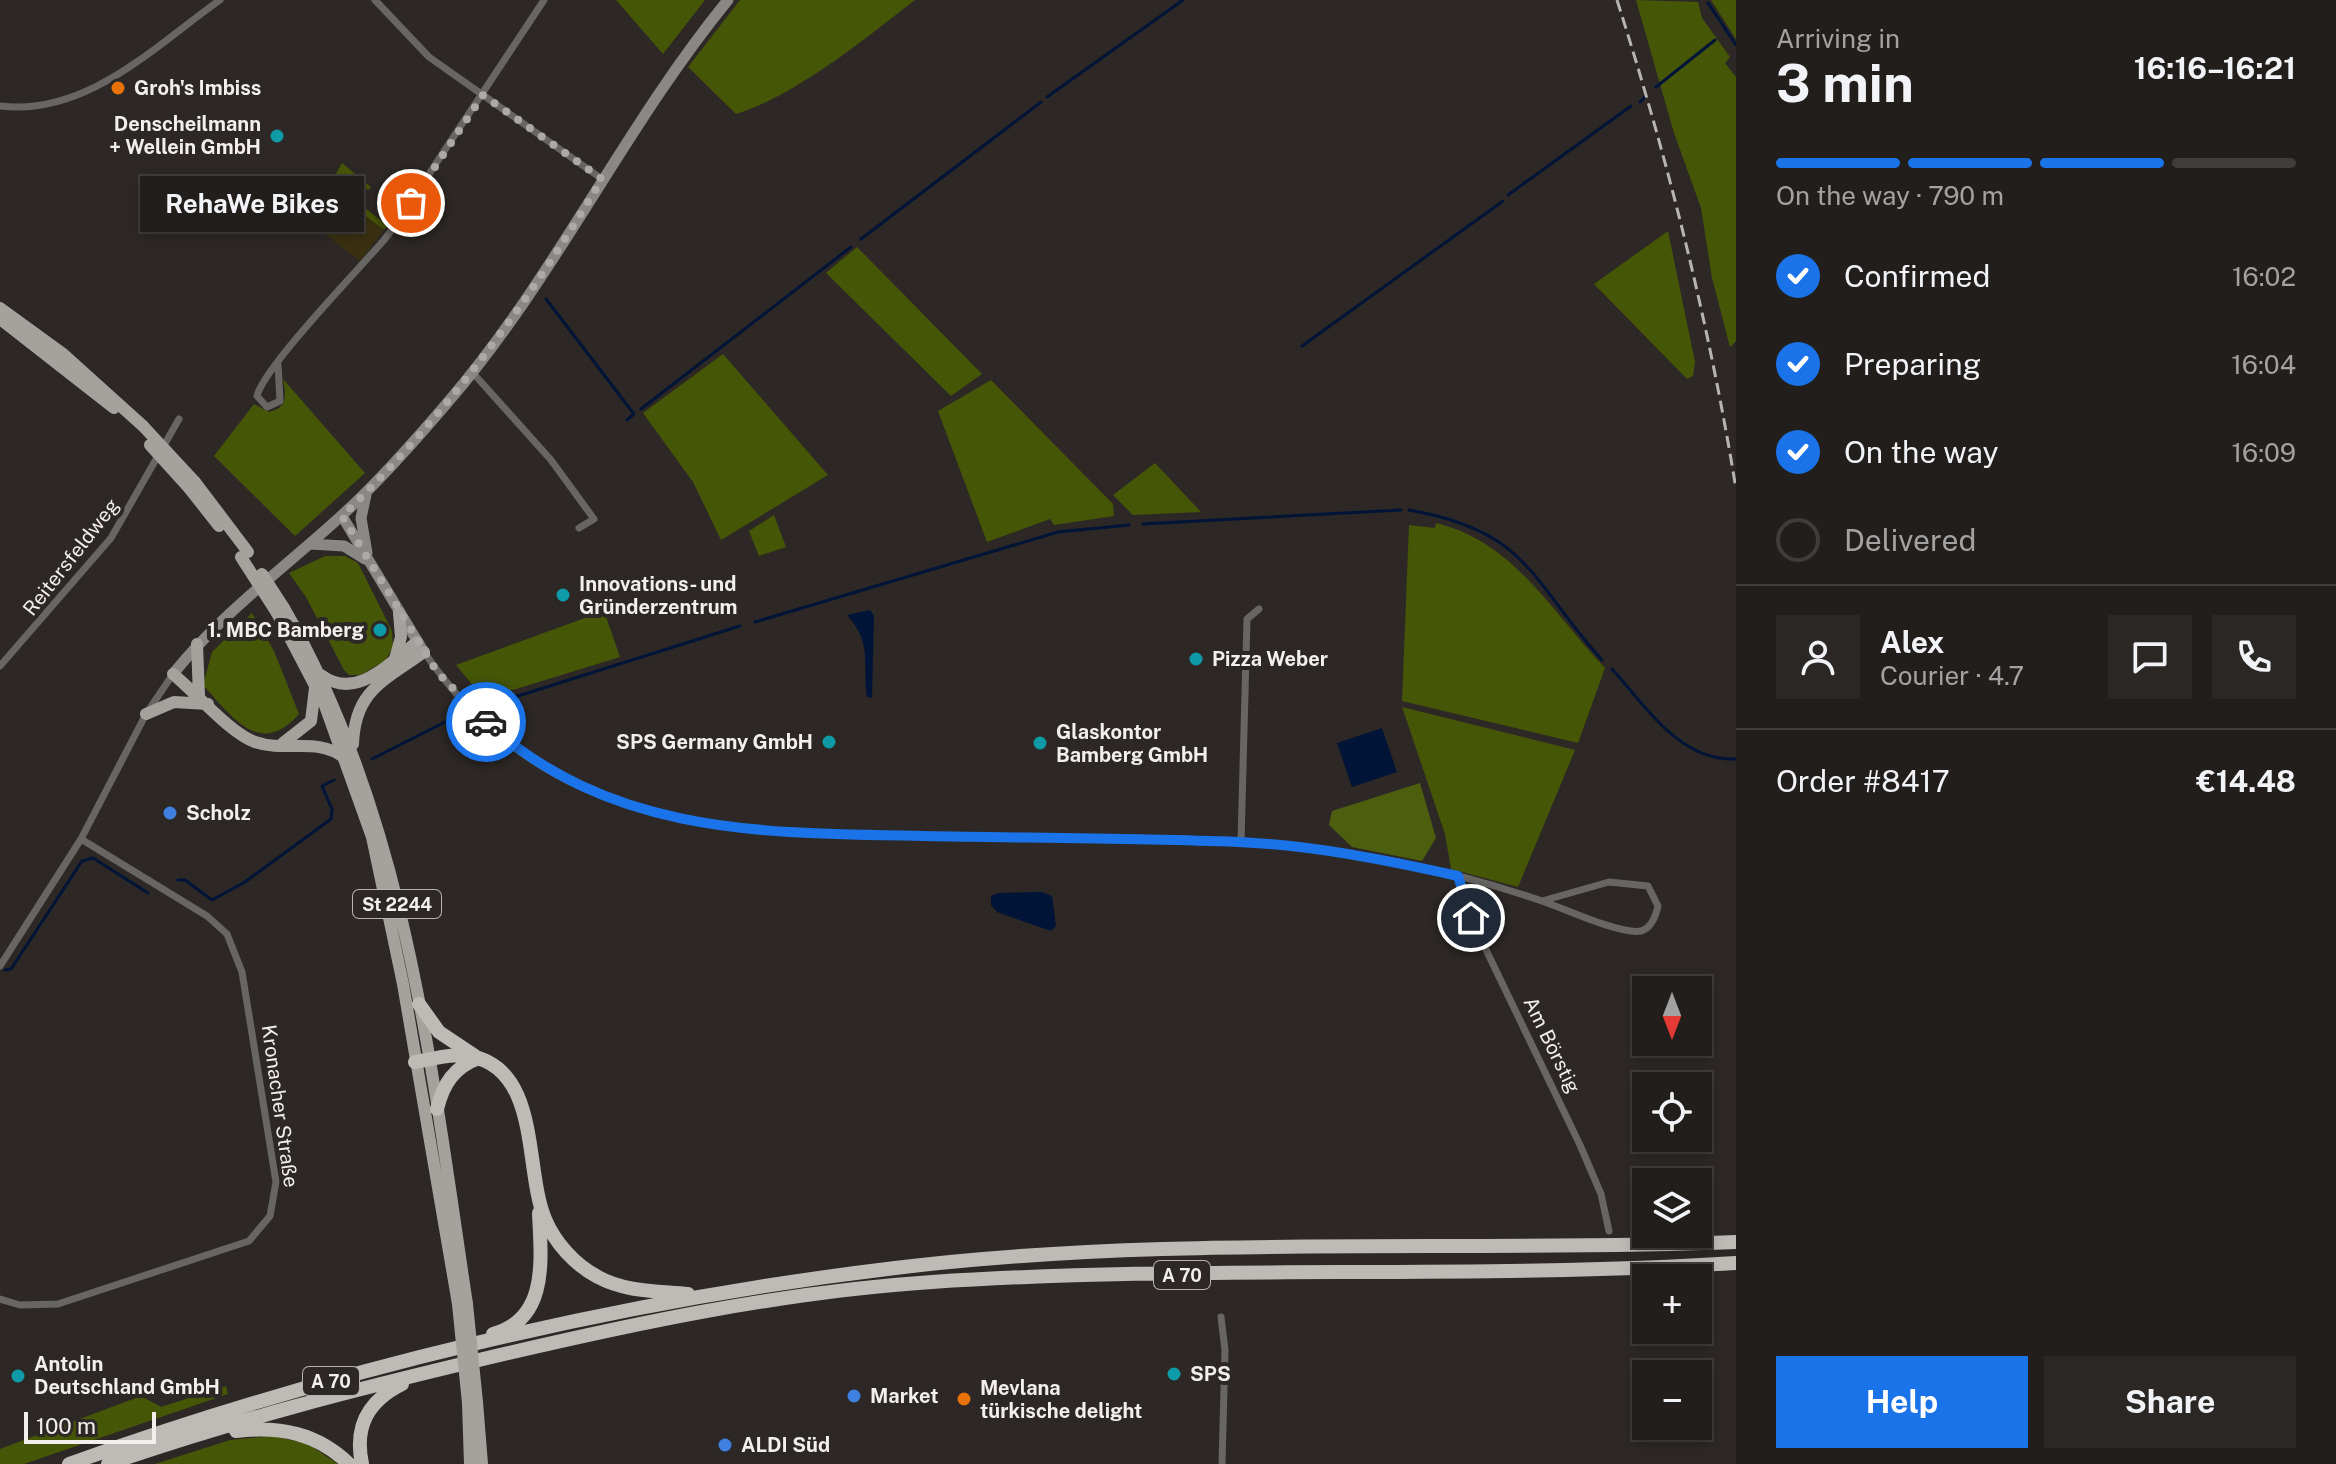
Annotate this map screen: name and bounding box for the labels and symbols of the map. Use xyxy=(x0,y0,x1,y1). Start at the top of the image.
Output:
place label: Groh's Imbiss xyxy=(134,76,261,100)
marker: Groh's Imbiss xyxy=(109,79,127,97)
place label: Denscheilmann + Wellein GmbH xyxy=(109,112,261,159)
marker: Denscheilmann + Wellein GmbH xyxy=(268,127,286,145)
pin xyxy=(377,169,445,237)
callout: RehaWe Bikes xyxy=(139,175,363,231)
street label: Reitersfeldweg xyxy=(18,494,124,620)
place label: Innovations- und Gründerzentrum xyxy=(579,572,738,619)
marker: Innovations- und Gründerzentrum xyxy=(554,586,572,604)
place label: 1. MBC Bamberg xyxy=(207,618,364,642)
marker: 1. MBC Bamberg xyxy=(371,621,389,639)
place label: Pizza Weber xyxy=(1212,647,1328,671)
marker: Pizza Weber xyxy=(1187,650,1205,668)
courier xyxy=(446,682,526,762)
place label: Glaskontor Bamberg GmbH xyxy=(1056,720,1208,767)
place label: SPS Germany GmbH xyxy=(616,730,813,754)
marker: SPS Germany GmbH xyxy=(820,733,838,751)
marker: Glaskontor Bamberg GmbH xyxy=(1031,734,1049,752)
place label: Scholz xyxy=(186,801,251,825)
marker: Scholz xyxy=(161,804,179,822)
pin xyxy=(1437,884,1505,952)
road number: St 2244 xyxy=(353,890,441,918)
north arrow xyxy=(1632,976,1712,1056)
street label: Am Börstig xyxy=(1518,993,1586,1097)
street label: Kronacher Straße xyxy=(257,1023,303,1189)
road number: A 70 xyxy=(1154,1261,1210,1289)
place label: Antolin Deutschland GmbH xyxy=(34,1352,220,1399)
place label: SPS xyxy=(1190,1362,1231,1386)
marker: SPS xyxy=(1165,1365,1183,1383)
marker: Antolin Deutschland GmbH xyxy=(9,1367,27,1385)
road number: A 70 xyxy=(303,1367,359,1395)
place label: Mevlana türkische delight xyxy=(980,1376,1142,1423)
place label: Market xyxy=(870,1384,938,1408)
marker: Market xyxy=(845,1387,863,1405)
marker: Mevlana türkische delight xyxy=(955,1390,973,1408)
scale bar xyxy=(24,1408,156,1444)
place label: ALDI Süd xyxy=(741,1433,830,1457)
marker: ALDI Süd xyxy=(716,1436,734,1454)

